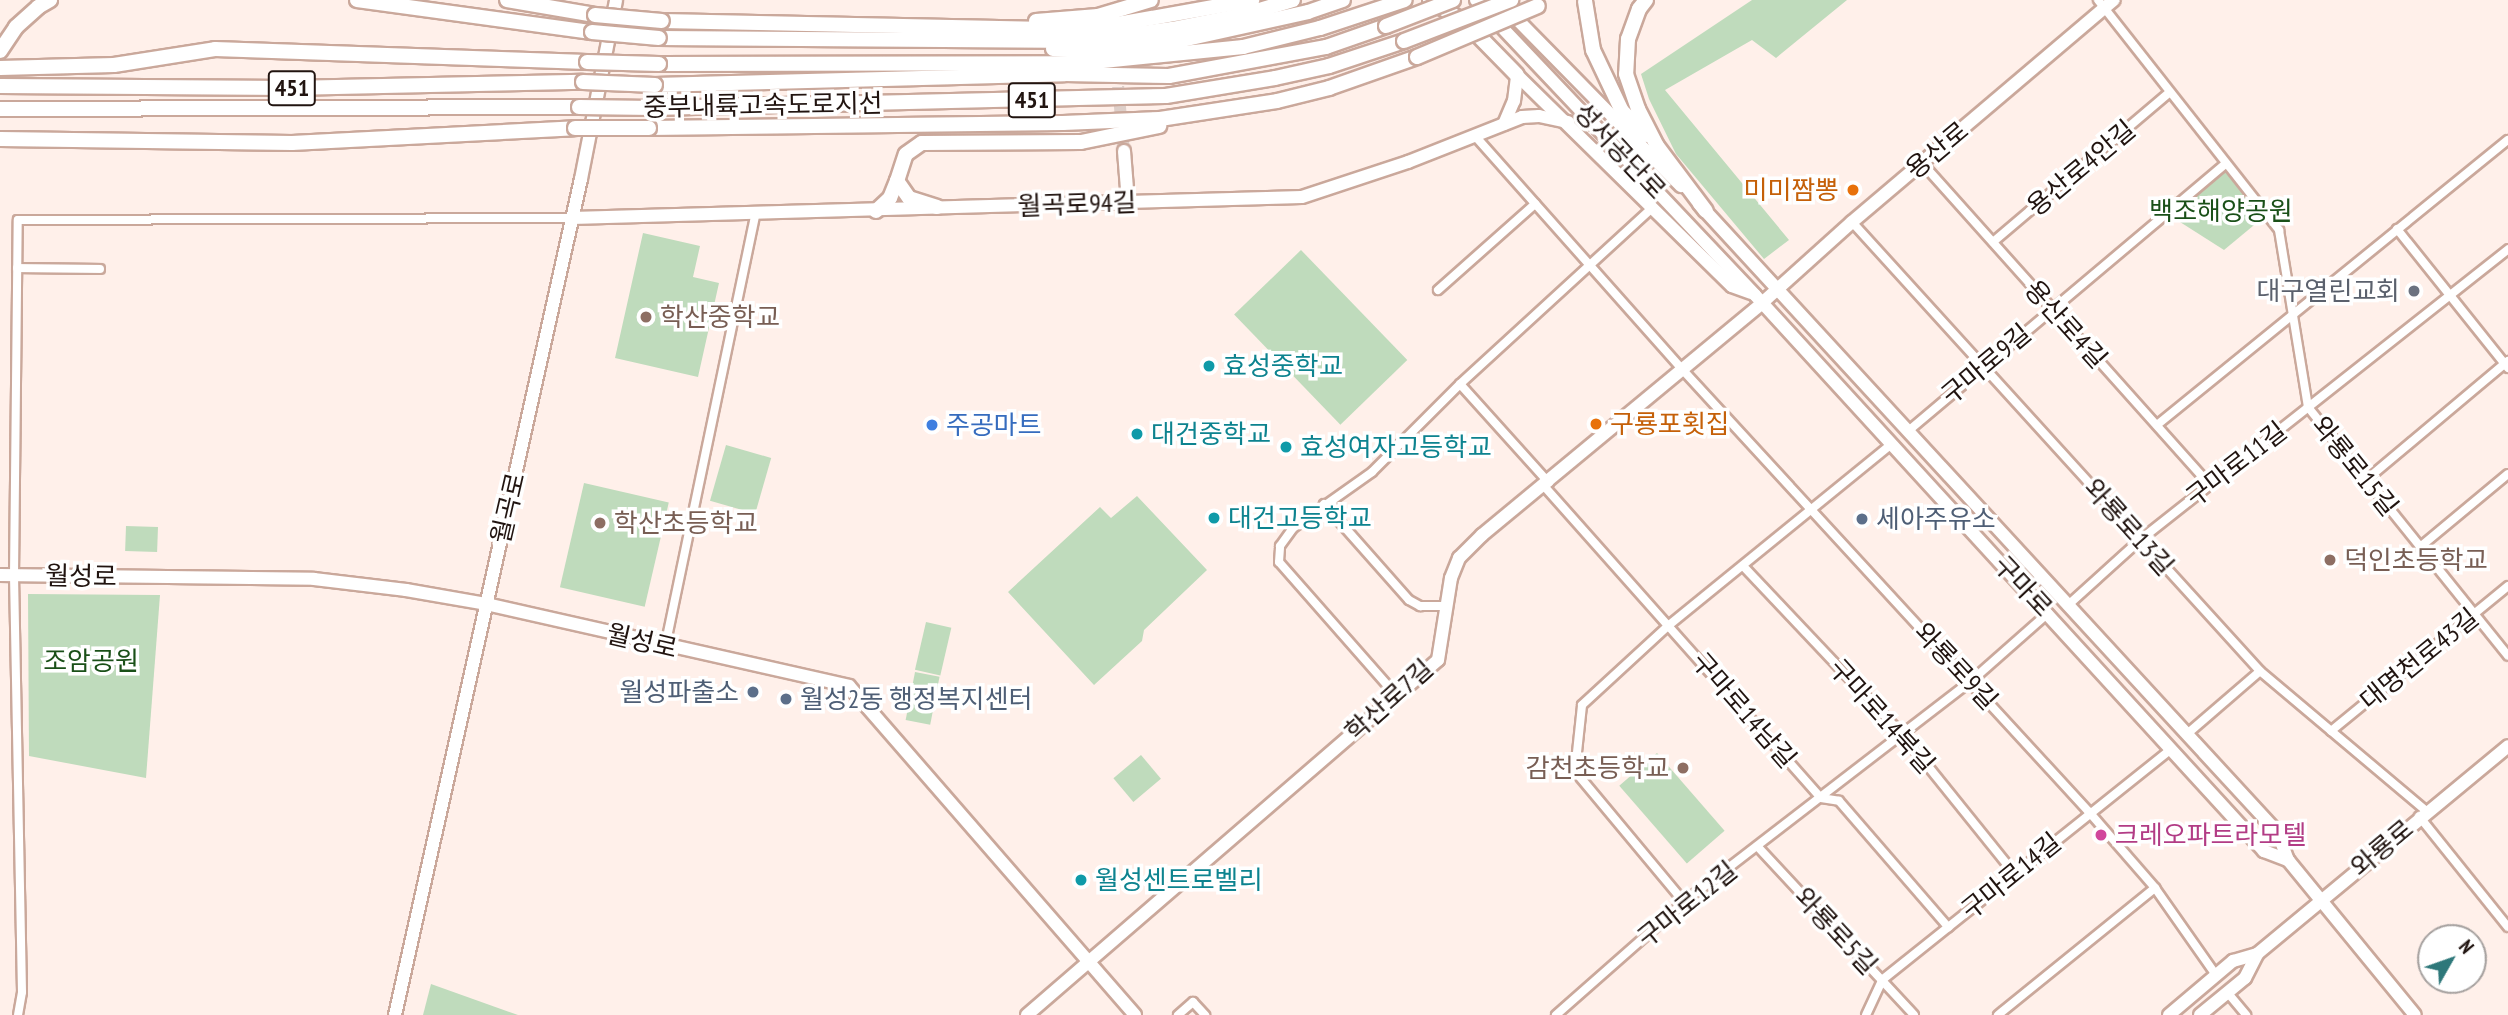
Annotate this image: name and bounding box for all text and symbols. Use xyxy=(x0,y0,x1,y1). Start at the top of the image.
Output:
road number: 451 xyxy=(268,68,316,108)
road number: 451 xyxy=(1007,80,1056,120)
street label: 중부내륙고속도로지선 xyxy=(643,87,883,123)
street label: 성서공단로 xyxy=(1568,97,1672,205)
street label: 용산로4안길 xyxy=(2021,114,2141,222)
street label: 용산로 xyxy=(1899,115,1975,185)
place label: 미미짬뽕 xyxy=(1743,174,1839,206)
marker: 미미짬뽕 xyxy=(1845,182,1861,198)
street label: 월곡로94길 xyxy=(1017,186,1137,222)
park label: 백조해양공원 xyxy=(2149,195,2293,227)
street label: 용산로4길 xyxy=(2018,274,2114,374)
place label: 대구열린교회 xyxy=(2256,275,2400,307)
marker: 대구열린교회 xyxy=(2406,283,2422,299)
place label: 학산중학교 xyxy=(660,301,780,333)
marker: 학산중학교 xyxy=(638,309,654,325)
street label: 구마로9길 xyxy=(1935,318,2037,410)
place label: 효성중학교 xyxy=(1223,350,1343,382)
marker: 효성중학교 xyxy=(1201,358,1217,374)
place label: 구룡포횟집 xyxy=(1610,408,1730,440)
place label: 주공마트 xyxy=(946,409,1042,441)
street label: 와룡로15길 xyxy=(2305,410,2405,522)
street label: 구마로11길 xyxy=(2179,415,2293,513)
marker: 구룡포횟집 xyxy=(1588,416,1604,432)
marker: 주공마트 xyxy=(924,417,940,433)
place label: 대건중학교 xyxy=(1151,418,1271,450)
marker: 대건중학교 xyxy=(1129,426,1145,442)
place label: 효성여자고등학교 xyxy=(1300,431,1491,463)
marker: 효성여자고등학교 xyxy=(1278,439,1294,455)
street label: 월곡로 xyxy=(485,470,531,546)
street label: 와룡로13길 xyxy=(2078,472,2180,582)
place label: 대건고등학교 xyxy=(1228,502,1372,534)
place label: 세아주유소 xyxy=(1876,503,1996,535)
place label: 학산초등학교 xyxy=(614,507,758,539)
marker: 대건고등학교 xyxy=(1206,510,1222,526)
marker: 세아주유소 xyxy=(1854,511,1870,527)
marker: 학산초등학교 xyxy=(592,515,608,531)
place label: 덕인초등학교 xyxy=(2344,544,2488,576)
street label: 구마로 xyxy=(1987,549,2059,623)
marker: 덕인초등학교 xyxy=(2322,552,2338,568)
street label: 월성로 xyxy=(45,560,117,592)
street label: 대명천로43길 xyxy=(2354,602,2484,716)
street label: 와룡로9길 xyxy=(1908,616,2004,716)
street label: 월성로 xyxy=(604,618,680,664)
park label: 조암공원 xyxy=(43,645,139,677)
street label: 구마로14남길 xyxy=(1685,646,1803,774)
street label: 학산로7길 xyxy=(1339,652,1439,748)
street label: 구마로14북길 xyxy=(1823,652,1941,780)
place label: 월성파출소 xyxy=(619,676,739,708)
place label: 월성2동 행정복지센터 xyxy=(800,683,1032,715)
marker: 월성파출소 xyxy=(745,684,761,700)
marker: 월성2동 행정복지센터 xyxy=(778,691,794,707)
place label: 감천초등학교 xyxy=(1525,752,1669,784)
marker: 감천초등학교 xyxy=(1675,760,1691,776)
street label: 와룡로 xyxy=(2344,813,2420,883)
place label: 크레오파트라모텔 xyxy=(2115,819,2306,851)
street label: 구마로14길 xyxy=(1955,826,2067,926)
marker: 크레오파트라모텔 xyxy=(2093,827,2109,843)
street label: 구마로12길 xyxy=(1631,854,1743,954)
place label: 월성센트로벨리 xyxy=(1095,864,1262,896)
marker: 월성센트로벨리 xyxy=(1073,872,1089,888)
street label: 와룡로5길 xyxy=(1788,881,1884,981)
north arrow xyxy=(2417,924,2487,994)
text: N xyxy=(2454,935,2479,958)

